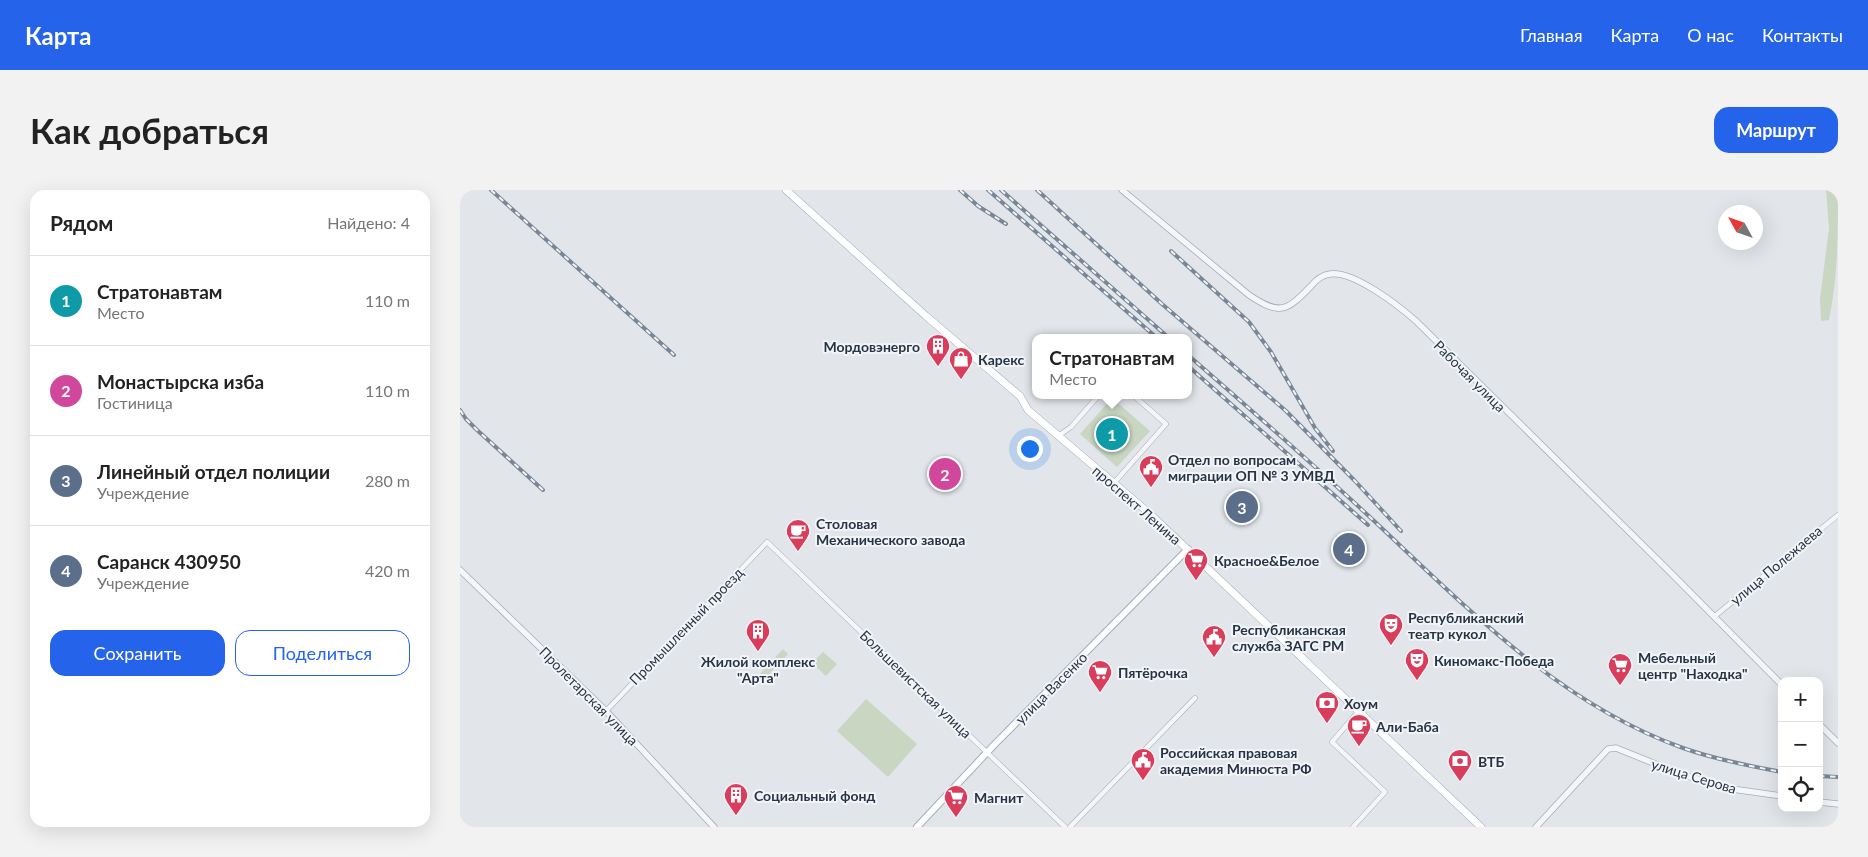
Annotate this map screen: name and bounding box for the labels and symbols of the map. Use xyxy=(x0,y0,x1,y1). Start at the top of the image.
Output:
north arrow xyxy=(1718,205,1763,250)
building icon: Мордовэнерго xyxy=(925,333,951,367)
street label: Рабочая улица xyxy=(1431,337,1509,415)
place label: Мордовэнерго xyxy=(823,338,920,355)
shop icon: Карекс xyxy=(948,346,974,380)
place label: Карекс xyxy=(978,351,1025,368)
pin: 1 xyxy=(1096,415,1128,453)
your location xyxy=(1017,436,1043,462)
place label: Отдел по вопросам миграции ОП № 3 УМВД xyxy=(1168,451,1335,484)
public building icon: Отдел по вопросам миграции ОП № 3 УМВД xyxy=(1138,454,1164,488)
pin: 2 xyxy=(929,455,961,493)
street label: проспект Ленина xyxy=(1089,462,1185,548)
pin: 3 xyxy=(1226,488,1258,526)
place label: Столовая Механического завода xyxy=(816,515,965,548)
cafe icon: Столовая Механического завода xyxy=(785,518,811,552)
street label: улица Полежаева xyxy=(1727,522,1825,608)
pin: 4 xyxy=(1333,530,1365,568)
supermarket icon: Красное&Белое xyxy=(1183,547,1209,581)
place label: Красное&Белое xyxy=(1214,552,1320,569)
street label: Промышленный проезд xyxy=(626,564,747,688)
place label: Республиканский театр кукол xyxy=(1408,609,1524,642)
theatre icon: Республиканский театр кукол xyxy=(1378,612,1404,646)
building icon: Жилой комплекс "Арта" xyxy=(745,618,771,652)
place label: Республиканская служба ЗАГС РМ xyxy=(1232,621,1346,654)
public building icon: Республиканская служба ЗАГС РМ xyxy=(1201,624,1227,658)
street label: Большевистская улица xyxy=(857,626,975,742)
street label: Пролетарская улица xyxy=(536,643,642,749)
theatre icon: Киномакс-Победа xyxy=(1404,647,1430,681)
street label: улица Васенко xyxy=(1012,649,1090,727)
place label: Мебельный центр "Находка" xyxy=(1638,649,1748,682)
place label: Киномакс-Победа xyxy=(1434,652,1554,669)
supermarket icon: Мебельный центр "Находка" xyxy=(1607,652,1633,686)
place label: Жилой комплекс "Арта" xyxy=(701,653,815,686)
supermarket icon: Пятёрочка xyxy=(1087,659,1113,693)
place label: Пятёрочка xyxy=(1118,664,1188,681)
bank icon: Хоум xyxy=(1314,690,1340,724)
place label: Хоум xyxy=(1344,695,1378,712)
cafe icon: Али-Баба xyxy=(1346,713,1372,747)
place label: Али-Баба xyxy=(1375,718,1439,735)
place label: Российская правовая академия Минюста РФ xyxy=(1160,744,1312,777)
public building icon: Российская правовая академия Минюста РФ xyxy=(1130,747,1156,781)
bank icon: ВТБ xyxy=(1447,748,1473,782)
place label: ВТБ xyxy=(1478,753,1505,770)
street label: улица Серова xyxy=(1649,755,1739,797)
building icon: Социальный фонд xyxy=(723,782,749,816)
supermarket icon: Магнит xyxy=(943,784,969,818)
place label: Социальный фонд xyxy=(754,787,875,804)
place label: Магнит xyxy=(974,789,1024,806)

